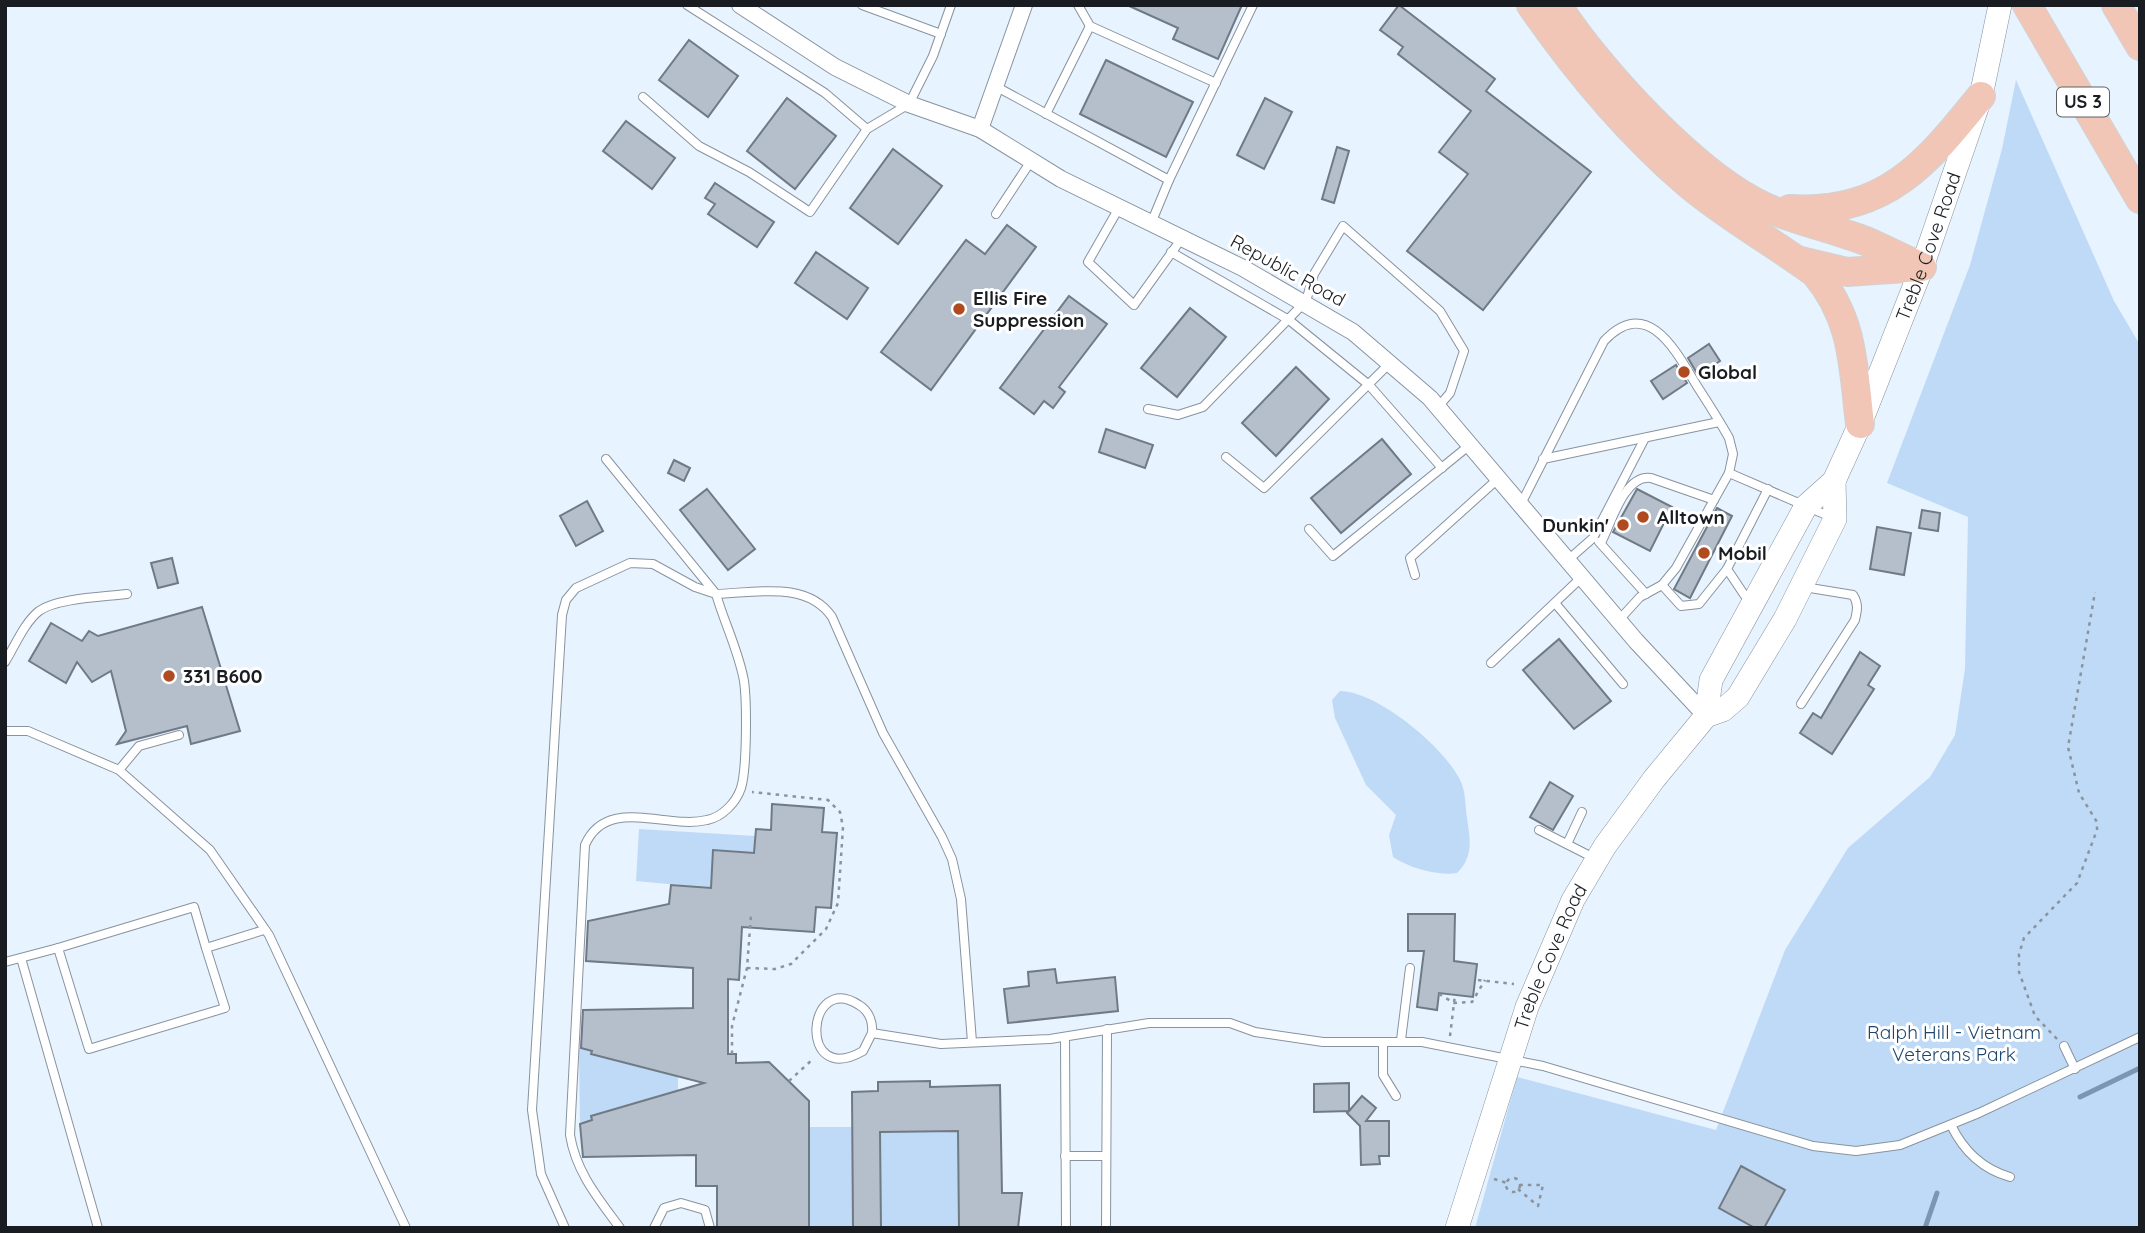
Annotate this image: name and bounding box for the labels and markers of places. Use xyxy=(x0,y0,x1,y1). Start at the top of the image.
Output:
place label: Ellis Fire Suppression xyxy=(973,286,1084,332)
marker: Ellis Fire Suppression xyxy=(951,301,967,317)
place label: Global xyxy=(1698,360,1757,384)
marker: Global xyxy=(1676,364,1692,380)
place label: Alltown xyxy=(1657,505,1725,529)
marker: Alltown xyxy=(1635,509,1651,525)
place label: Dunkin' xyxy=(1542,513,1609,537)
marker: Dunkin' xyxy=(1615,517,1631,533)
place label: Mobil xyxy=(1718,541,1767,565)
marker: Mobil xyxy=(1696,545,1712,561)
place label: 331 B600 xyxy=(183,664,262,688)
marker: 331 B600 xyxy=(161,668,177,684)

